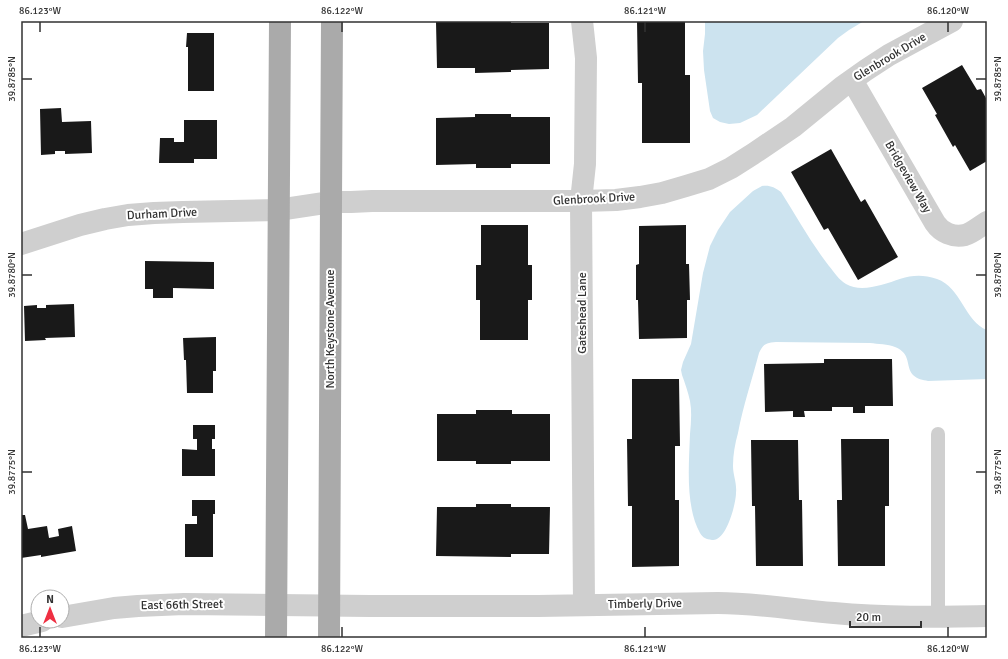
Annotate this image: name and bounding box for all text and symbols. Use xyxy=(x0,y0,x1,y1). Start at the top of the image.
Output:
text: 86.123°W xyxy=(19,5,61,17)
text: 86.122°W xyxy=(321,5,363,17)
text: 86.121°W xyxy=(624,5,666,17)
text: 86.120°W xyxy=(927,5,969,17)
street label: Glenbrook Drive xyxy=(851,29,929,85)
text: 39.8785°N xyxy=(6,56,18,102)
text: 39.8785°N xyxy=(992,56,1004,102)
street label: Bridgeview Way xyxy=(881,138,935,216)
street label: Glenbrook Drive xyxy=(553,189,635,209)
street label: Durham Drive xyxy=(126,205,198,223)
text: 39.8780°N xyxy=(6,252,18,298)
text: 39.8780°N xyxy=(992,252,1004,298)
street label: North Keystone Avenue xyxy=(323,269,338,389)
street label: Gateshead Lane xyxy=(575,272,590,354)
text: 39.8775°N xyxy=(6,449,18,495)
text: 39.8775°N xyxy=(992,449,1004,495)
north arrow xyxy=(30,589,70,629)
text: N xyxy=(46,593,54,606)
street label: Timberly Drive xyxy=(608,596,682,612)
street label: East 66th Street xyxy=(141,597,223,613)
scale bar xyxy=(850,603,921,629)
text: 20 m xyxy=(856,610,881,625)
text: 86.123°W xyxy=(19,643,61,655)
text: 86.122°W xyxy=(321,643,363,655)
text: 86.121°W xyxy=(624,643,666,655)
text: 86.120°W xyxy=(927,643,969,655)

